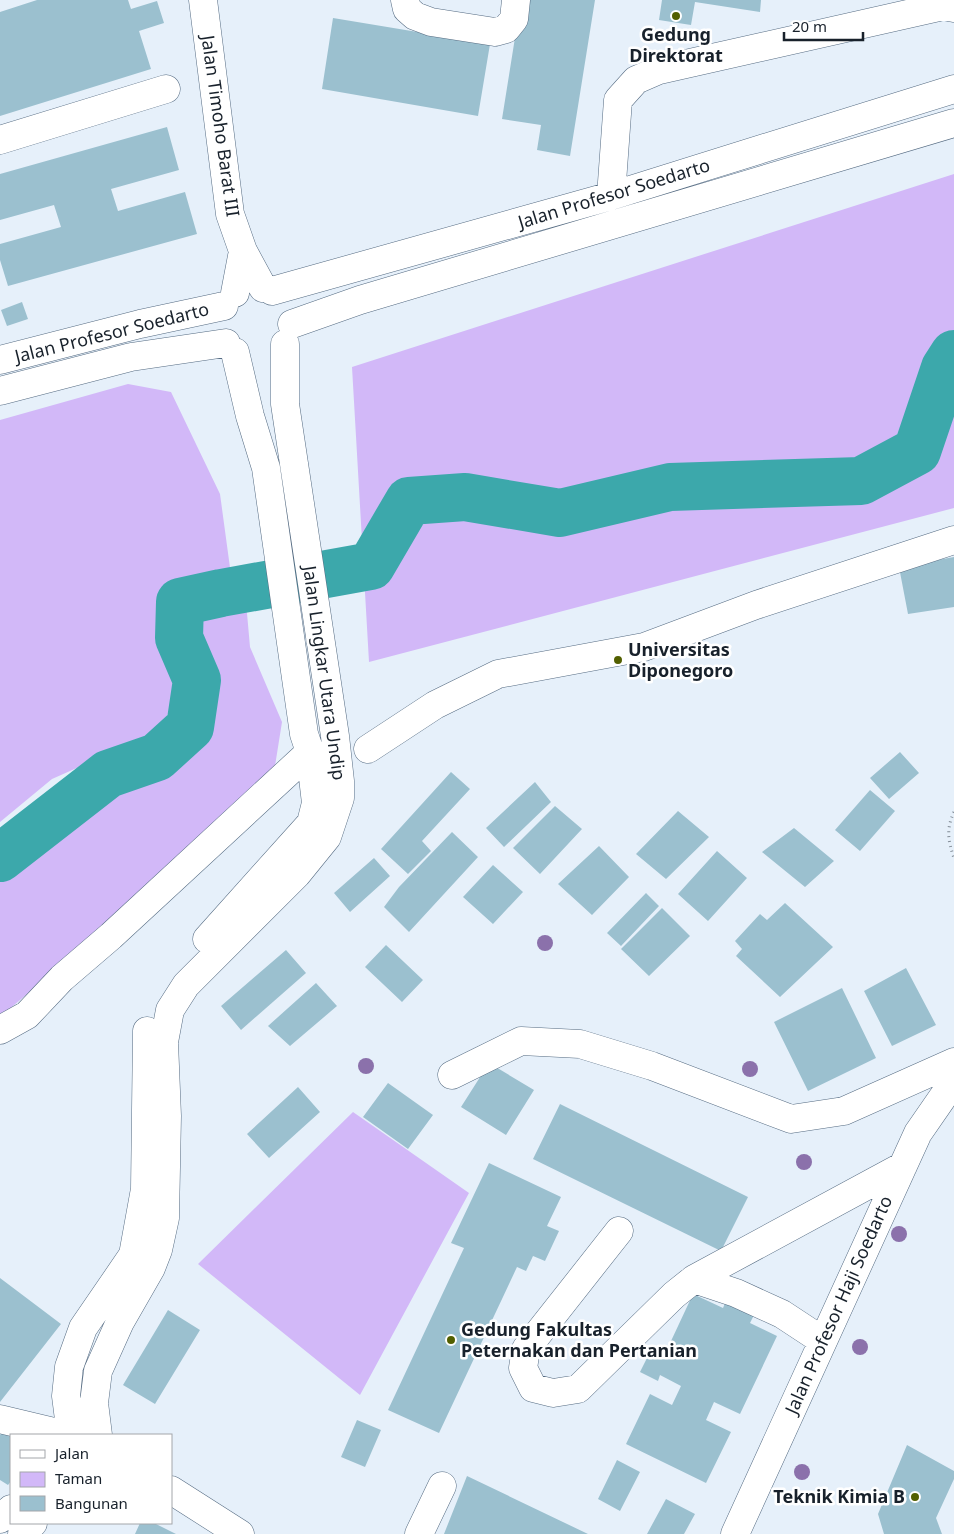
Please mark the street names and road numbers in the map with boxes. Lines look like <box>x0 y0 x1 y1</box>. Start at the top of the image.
street label: Jalan Timoho Barat III <box>196 32 246 218</box>
street label: Jalan Profesor Soedarto <box>513 152 713 234</box>
street label: Jalan Profesor Soedarto <box>10 296 211 368</box>
street label: Jalan Lingkar Utara Undip <box>298 562 352 782</box>
street label: Jalan Profesor Haji Soedarto <box>778 1192 897 1419</box>

